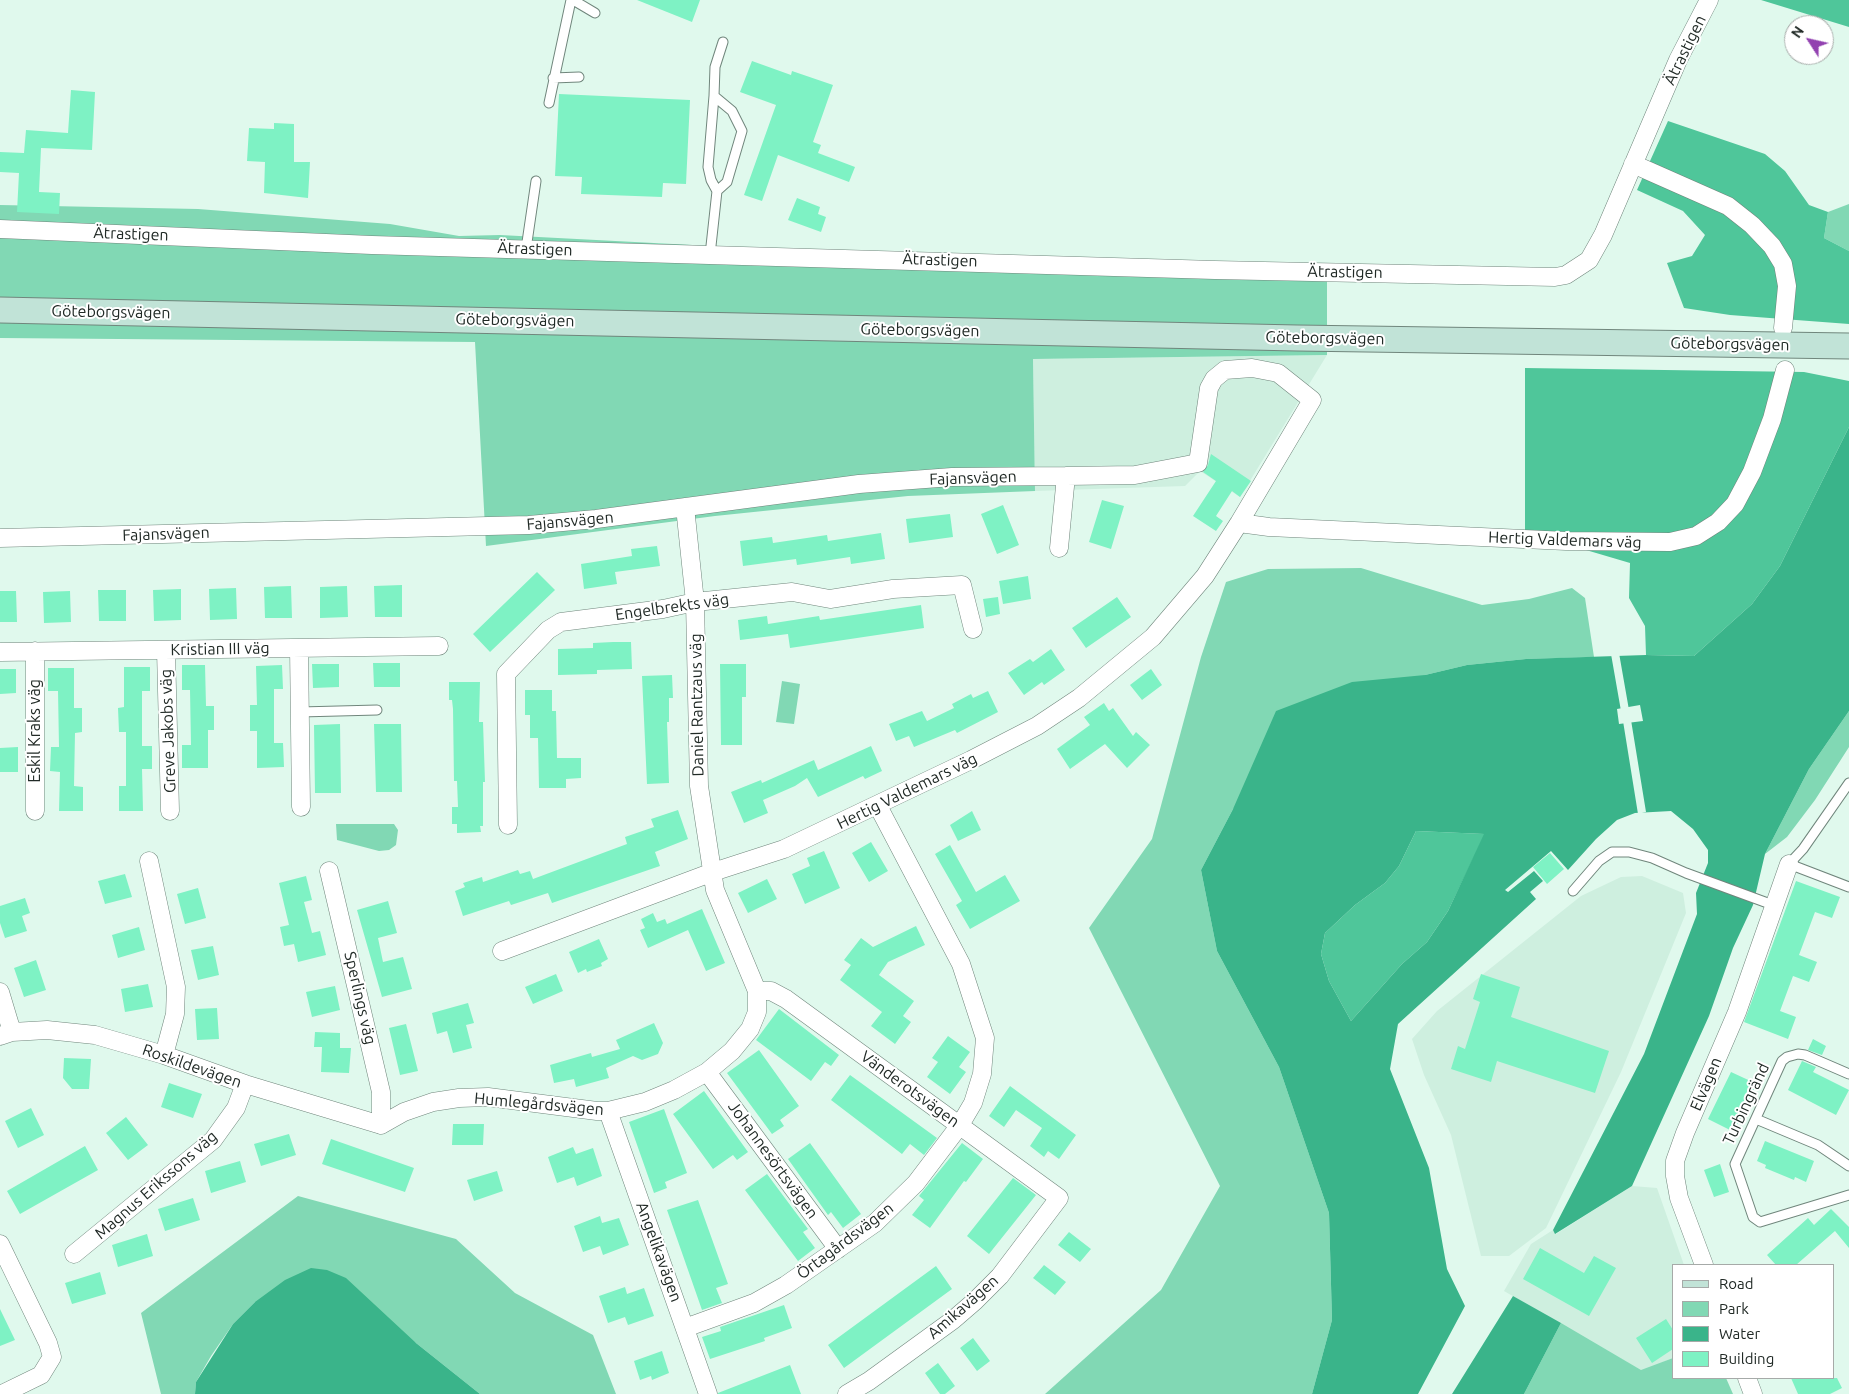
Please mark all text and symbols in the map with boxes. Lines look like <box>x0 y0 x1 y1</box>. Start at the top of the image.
street label: Ätrastigen <box>1660 12 1710 88</box>
north arrow <box>1784 15 1834 65</box>
text: N <box>1788 23 1807 41</box>
street label: Ätrastigen <box>93 223 169 245</box>
street label: Ätrastigen <box>497 238 573 260</box>
street label: Ätrastigen <box>902 249 978 271</box>
street label: Ätrastigen <box>1307 262 1383 282</box>
street label: Göteborgsvägen <box>51 301 171 323</box>
street label: Göteborgsvägen <box>455 309 575 331</box>
street label: Göteborgsvägen <box>860 319 980 341</box>
street label: Göteborgsvägen <box>1265 327 1385 349</box>
street label: Göteborgsvägen <box>1670 333 1790 355</box>
street label: Fajansvägen <box>929 467 1017 489</box>
street label: Fajansvägen <box>526 508 614 534</box>
street label: Fajansvägen <box>122 523 210 545</box>
street label: Hertig Valdemars väg <box>1488 528 1642 552</box>
street label: Engelbrekts väg <box>614 590 730 624</box>
street label: Daniel Rantzaus väg <box>686 633 708 777</box>
street label: Kristian III väg <box>170 639 270 659</box>
street label: Greve Jakobs väg <box>156 669 180 793</box>
street label: Eskil Kraks väg <box>25 679 45 783</box>
street label: Hertig Valdemars väg <box>834 749 980 833</box>
street label: Sperlings väg <box>340 950 380 1046</box>
street label: Roskildevägen <box>140 1040 244 1092</box>
street label: Vänderotsvägen <box>857 1047 963 1131</box>
street label: Elvägen <box>1686 1054 1726 1114</box>
street label: Turbingränd <box>1719 1060 1773 1148</box>
street label: Humlegårdsvägen <box>473 1089 605 1119</box>
street label: Johannesörtsvägen <box>724 1098 822 1222</box>
street label: Magnus Erikssons väg <box>91 1127 221 1243</box>
street label: Örtagårdsvägen <box>793 1198 897 1284</box>
street label: Angelikavägen <box>632 1199 686 1305</box>
legend <box>1672 1264 1834 1379</box>
street label: Amikavägen <box>924 1271 1002 1343</box>
text: Road <box>1719 1275 1754 1292</box>
text: Park <box>1719 1300 1749 1317</box>
text: Water <box>1719 1325 1760 1342</box>
text: Building <box>1719 1350 1774 1367</box>

